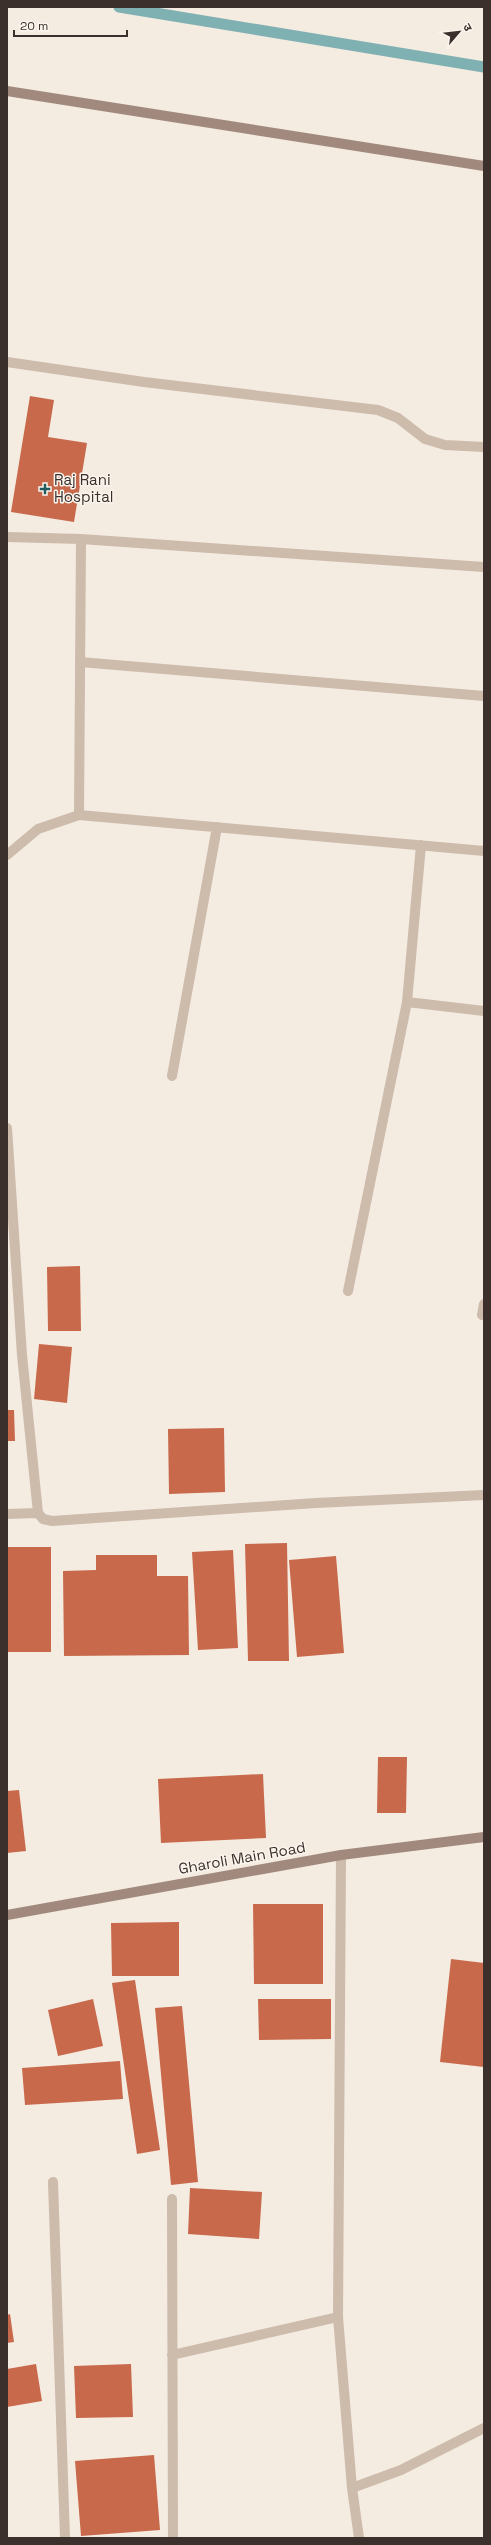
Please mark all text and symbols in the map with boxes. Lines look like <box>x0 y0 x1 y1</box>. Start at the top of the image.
scale bar <box>14 12 127 38</box>
north arrow <box>439 12 479 52</box>
text: 20 m <box>20 18 48 34</box>
text: उ <box>460 21 476 34</box>
place label: Raj Rani Hospital <box>54 470 114 506</box>
marker: Raj Rani Hospital <box>39 483 51 495</box>
street label: Gharoli Main Road <box>177 1837 307 1878</box>

